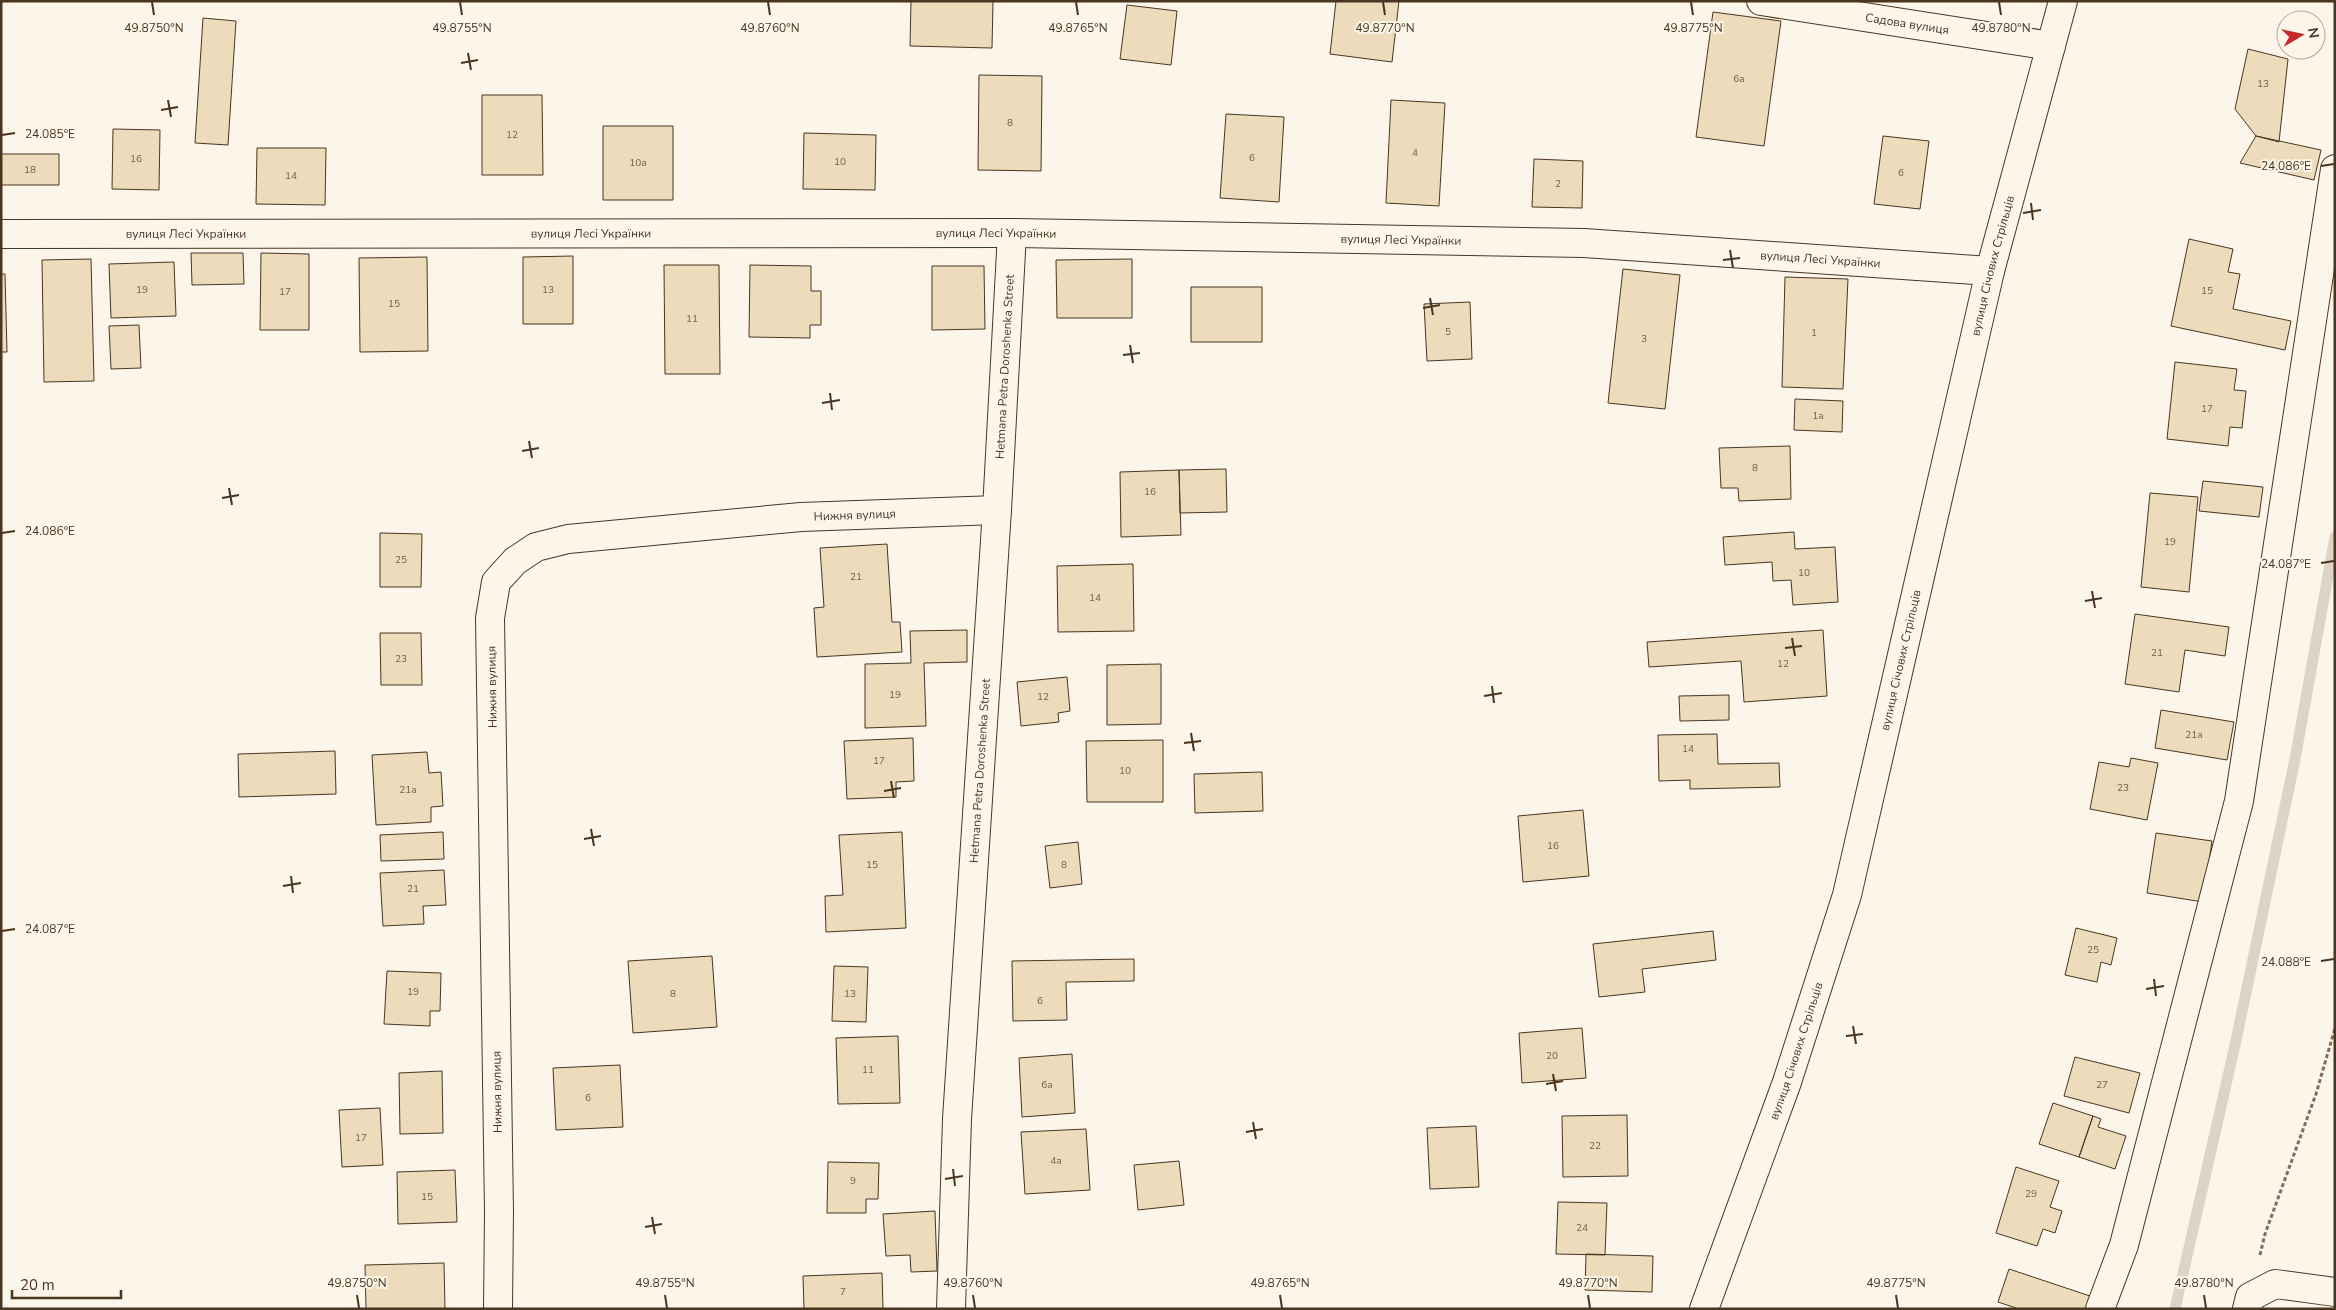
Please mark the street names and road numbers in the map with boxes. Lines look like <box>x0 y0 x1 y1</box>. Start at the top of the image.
street label: Садова вулиця <box>1864 9 1950 38</box>
street label: вулиця Січових Стрільців <box>1967 193 2018 337</box>
street label: вулиця Лесі Українки <box>531 225 651 241</box>
street label: вулиця Лесі Українки <box>936 225 1056 242</box>
street label: вулиця Лесі Українки <box>126 226 246 242</box>
street label: вулиця Лесі Українки <box>1341 231 1461 249</box>
street label: вулиця Лесі Українки <box>1760 247 1881 271</box>
street label: Hetmana Petra Doroshenka Street <box>992 273 1018 459</box>
street label: Нижня вулиця <box>813 506 896 525</box>
street label: вулиця Січових Стрільців <box>1877 588 1925 732</box>
street label: Нижня вулиця <box>483 646 501 728</box>
street label: Hetmana Petra Doroshenka Street <box>966 677 994 864</box>
street label: вулиця Січових Стрільців <box>1766 980 1827 1122</box>
street label: Нижня вулиця <box>488 1051 506 1133</box>

